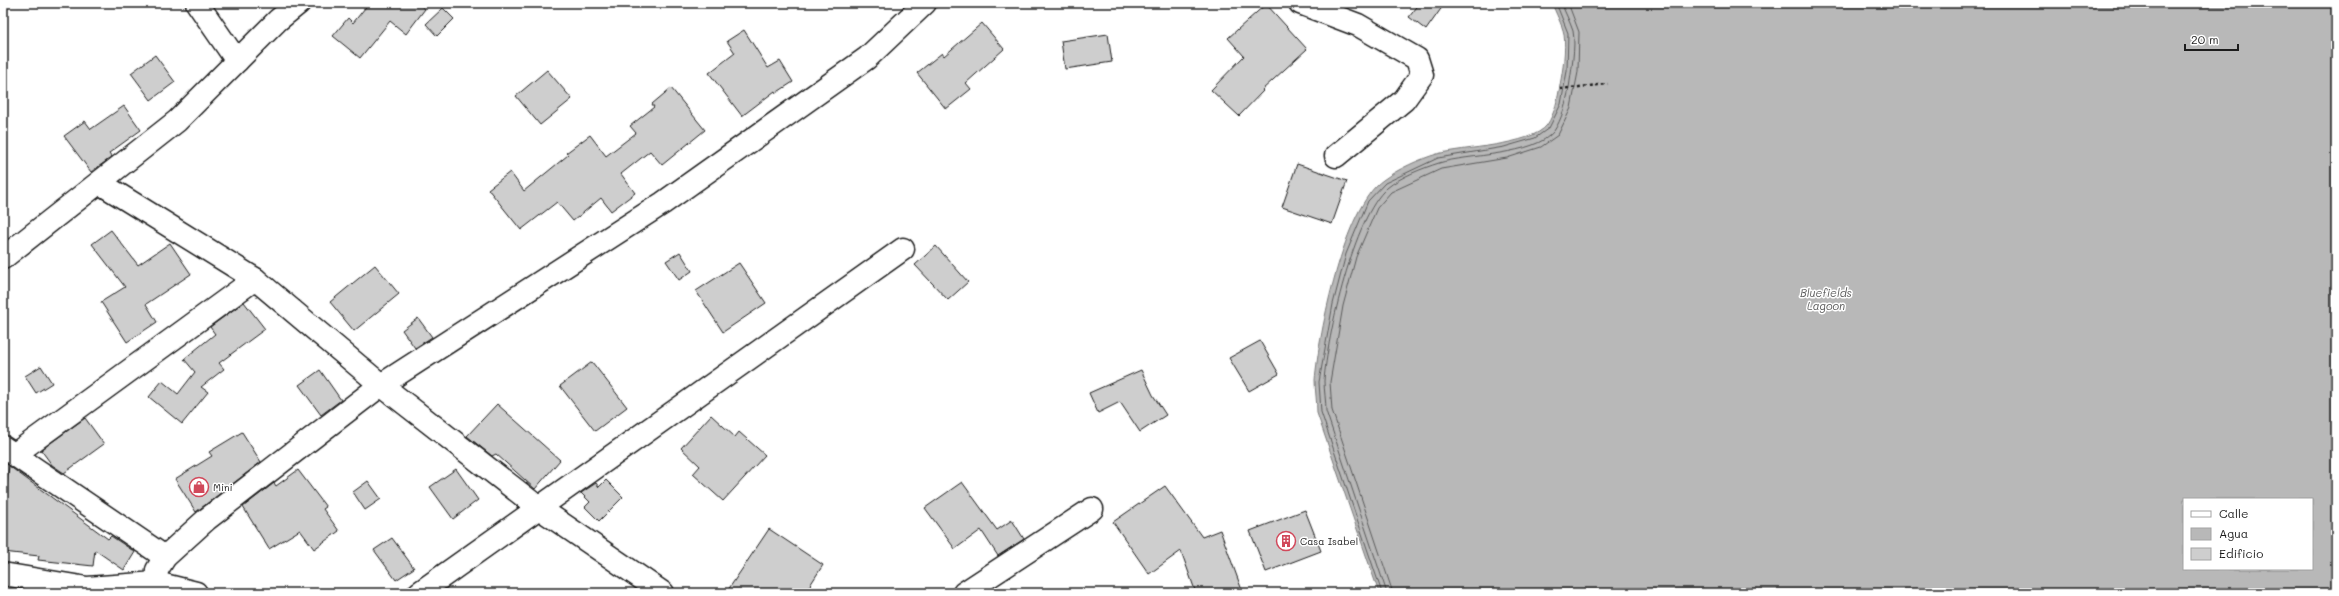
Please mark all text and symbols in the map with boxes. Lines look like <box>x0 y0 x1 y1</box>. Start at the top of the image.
scale bar <box>2185 26 2238 52</box>
text: 20 m <box>2191 31 2219 47</box>
water label: Bluefields Lagoon <box>1800 285 1852 313</box>
shop icon: Mini <box>188 476 210 498</box>
place label: Mini <box>213 480 233 494</box>
legend <box>2183 498 2313 570</box>
text: Calle <box>2219 505 2249 521</box>
text: Agua <box>2219 525 2248 541</box>
building icon: Casa Isabel <box>1275 530 1297 552</box>
place label: Casa Isabel <box>1300 534 1358 548</box>
text: Edificio <box>2219 545 2263 561</box>

